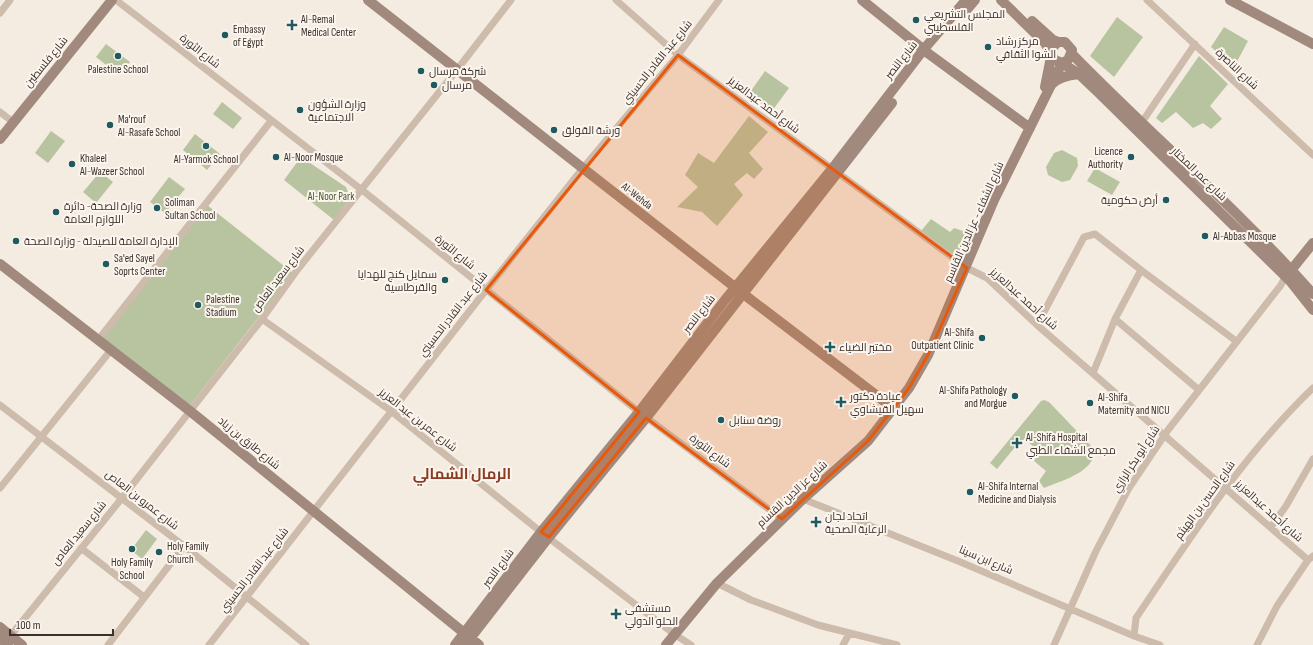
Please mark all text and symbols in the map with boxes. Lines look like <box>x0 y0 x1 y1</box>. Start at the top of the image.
place label: المجلس التشريعي الفلسطيني <box>924 8 1005 36</box>
place label: Al-Remal Medical Center <box>300 13 356 39</box>
marker: المجلس التشريعي الفلسطيني <box>911 15 921 25</box>
street label: شارع عبد القادر الحسيني <box>619 17 696 108</box>
marker: Al-Remal Medical Center <box>286 19 298 31</box>
place label: Embassy of Egypt <box>233 23 266 49</box>
marker: Embassy of Egypt <box>220 30 230 40</box>
street label: شارع الثورة <box>176 31 223 72</box>
street label: شارع فلسطين <box>22 34 71 91</box>
place label: مركز رشاد الشوا الثقافي <box>996 35 1056 63</box>
street label: شارع النصر <box>882 38 921 83</box>
marker: مركز رشاد الشوا الثقافي <box>983 42 993 52</box>
street label: شارع الناصرة <box>1212 46 1261 93</box>
marker: Palestine School <box>113 51 123 61</box>
place label: Palestine School <box>88 63 148 76</box>
place label: شركة مرسال <box>429 65 486 78</box>
marker: شركة مرسال <box>416 66 426 76</box>
street label: شارع أحمد عبدالعزيز <box>724 72 803 137</box>
place label: مرسال <box>442 79 472 92</box>
marker: مرسال <box>429 80 439 90</box>
place label: وزارة الشؤون الاجتماعية <box>308 98 366 124</box>
marker: وزارة الشؤون الاجتماعية <box>295 105 305 115</box>
place label: Ma'rouf Al-Rasafe School <box>117 113 180 139</box>
marker: Ma'rouf Al-Rasafe School <box>105 120 115 130</box>
place label: ورشة القولق <box>562 124 620 137</box>
marker: ورشة القولق <box>549 125 559 135</box>
marker: Al-Yarmok School <box>201 141 211 151</box>
street label: شارع عمر المختار <box>1167 144 1229 204</box>
place label: Licence Authority <box>1087 145 1124 171</box>
place label: Al-Noor Mosque <box>283 151 343 164</box>
place label: Khaleel Al-Wazeer School <box>79 152 144 178</box>
marker: Al-Noor Mosque <box>271 152 281 162</box>
marker: Licence Authority <box>1126 152 1136 162</box>
place label: Al-Yarmok School <box>173 153 238 166</box>
marker: Khaleel Al-Wazeer School <box>67 159 77 169</box>
street label: شارع الشفاء - عز الدين القاسم <box>941 160 1007 285</box>
street label: Al-Wehda <box>618 179 655 212</box>
park label: Al-Noor Park <box>307 190 355 203</box>
place label: أرض حكومية <box>1101 193 1158 207</box>
marker: أرض حكومية <box>1161 195 1171 205</box>
place label: Soliman Sultan School <box>165 196 215 222</box>
place label: وزارة الصحة- دائرة اللوازم العامة <box>64 200 142 227</box>
marker: Soliman Sultan School <box>152 203 162 213</box>
marker: وزارة الصحة- دائرة اللوازم العامة <box>51 207 61 217</box>
place label: Al-Abbas Mosque <box>1212 230 1276 243</box>
marker: Al-Abbas Mosque <box>1200 231 1210 241</box>
street label: شارع الثورة <box>432 232 478 273</box>
place label: الإدارة العامة للصيدلة - وزارة الصحة <box>24 235 178 248</box>
marker: الإدارة العامة للصيدلة - وزارة الصحة <box>11 236 21 246</box>
street label: شارع سعيد العاص <box>249 243 308 315</box>
place label: Sa'ed Sayel Soprts Center <box>114 252 165 278</box>
marker: Sa'ed Sayel Soprts Center <box>101 259 111 269</box>
street label: شارع أحمد عبدالعزيز <box>986 264 1061 333</box>
place label: سمايل كنج للهدايا والقرطاسية <box>357 268 437 294</box>
street label: شارع عبد القادر الحسيني <box>416 269 492 360</box>
marker: سمايل كنج للهدايا والقرطاسية <box>440 275 450 285</box>
street label: شارع النصر <box>680 292 719 337</box>
place label: Palestine Stadium <box>206 293 240 319</box>
marker: Palestine Stadium <box>193 300 203 310</box>
place label: Al-Shifa Outpatient Clinic <box>911 326 974 352</box>
marker: Al-Shifa Outpatient Clinic <box>977 333 987 343</box>
marker: مختبر الضياء <box>824 341 836 353</box>
place label: مختبر الضياء <box>839 341 892 354</box>
place label: Al-Shifa Pathology and Morgue <box>938 384 1008 410</box>
street label: شارع عمر بن عبد العزيز <box>375 385 460 455</box>
place label: عيادة دكتور سهيل القيشاوي <box>849 390 924 418</box>
marker: Al-Shifa Pathology and Morgue <box>1010 391 1020 401</box>
place label: Al-Shifa Maternity and NICU <box>1097 391 1170 417</box>
marker: عيادة دكتور سهيل القيشاوي <box>835 396 847 408</box>
marker: Al-Shifa Maternity and NICU <box>1085 398 1095 408</box>
street label: شارع طارق بن زياد <box>215 414 283 473</box>
place label: روضة سنابل <box>729 414 781 427</box>
marker: روضة سنابل <box>716 415 726 425</box>
street label: شارع أبو بكر الرازي <box>1109 423 1164 496</box>
street label: شارع الثورة <box>686 431 733 471</box>
place label: Al-Shifa Hospital مجمع الشفاء الطبي <box>1025 431 1116 459</box>
marker: Al-Shifa Hospital مجمع الشفاء الطبي <box>1011 437 1023 449</box>
street label: شارع عز الدين القسام <box>754 458 831 531</box>
street label: شارع الحسن بن الهيثم <box>1172 458 1239 542</box>
district label: الرمال الشمالي <box>413 465 511 486</box>
street label: شارع عمرو بن العاص <box>102 467 181 534</box>
street label: شارع أحمد عبدالعزيز <box>1231 476 1306 545</box>
place label: Al-Shifa Internal Medicine and Dialysis <box>977 480 1056 506</box>
marker: Al-Shifa Internal Medicine and Dialysis <box>965 487 975 497</box>
street label: شارع سعيد العاص <box>49 498 110 569</box>
place label: اتحاد لجان الرعاية الصحية <box>825 510 887 536</box>
marker: اتحاد لجان الرعاية الصحية <box>810 516 822 528</box>
street label: شارع عبد القادر الحسيني <box>217 525 293 616</box>
place label: Holy Family Church <box>167 540 210 566</box>
street label: شارع ابن سينا <box>957 543 1015 578</box>
marker: Holy Family School <box>127 544 137 554</box>
street label: شارع النصر <box>479 546 517 591</box>
marker: Holy Family Church <box>154 547 164 557</box>
place label: Holy Family School <box>111 556 154 582</box>
place label: مستشفى الحلو الدولي <box>625 602 678 630</box>
marker: مستشفى الحلو الدولي <box>610 608 622 620</box>
scale bar <box>10 611 113 637</box>
text: 100 m <box>16 618 41 633</box>

